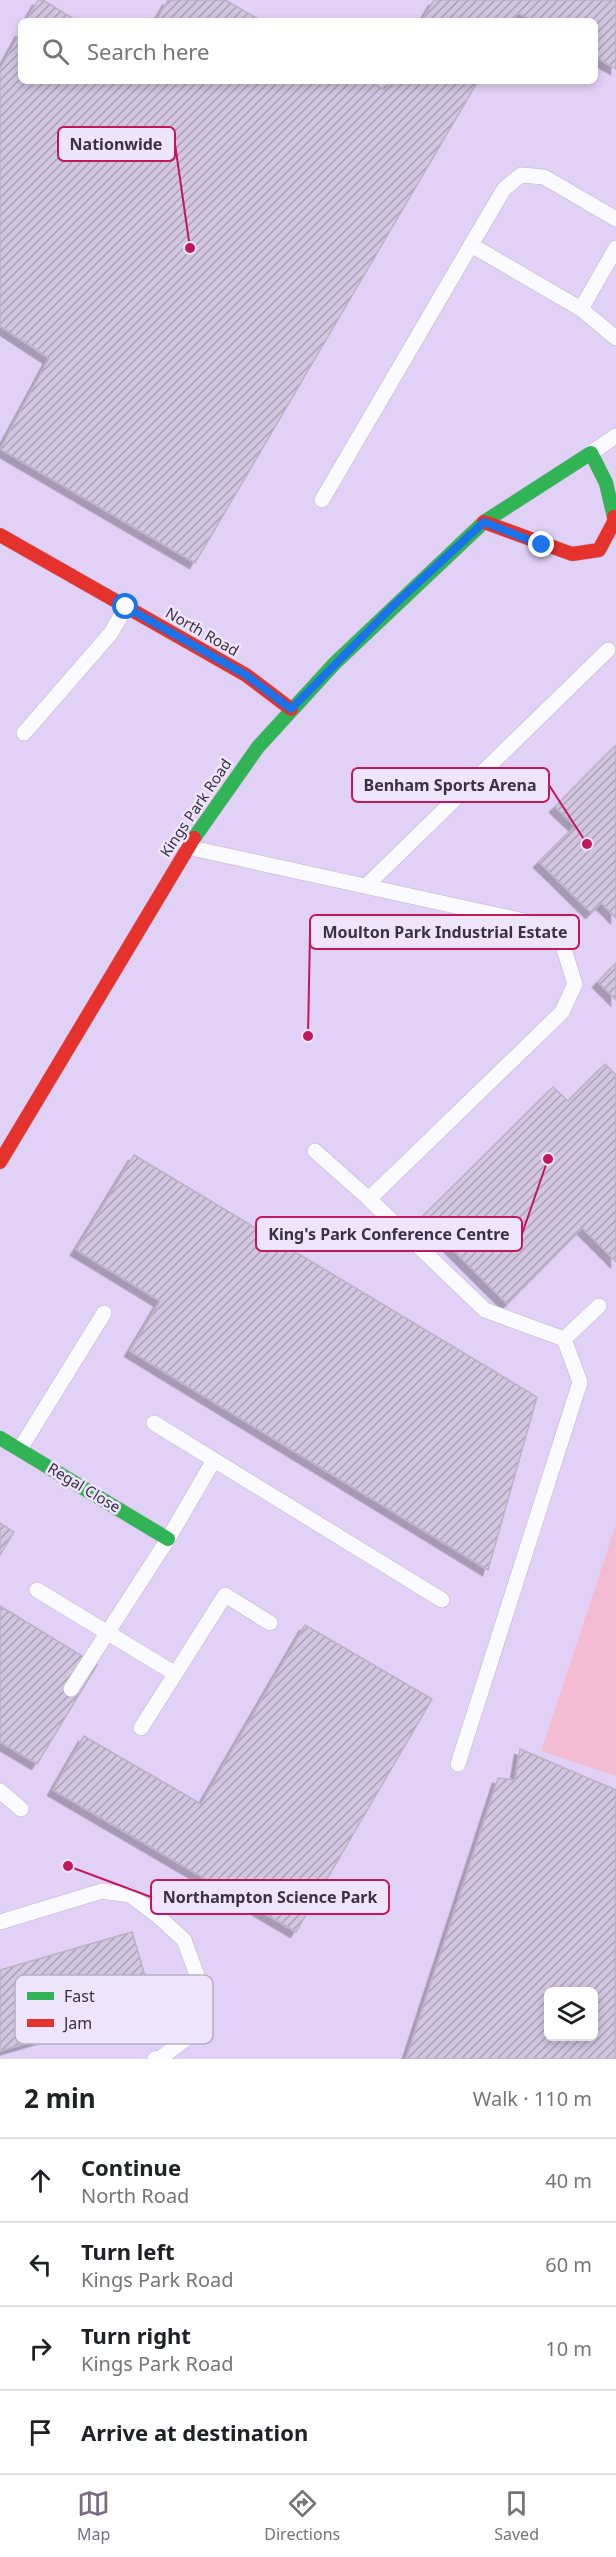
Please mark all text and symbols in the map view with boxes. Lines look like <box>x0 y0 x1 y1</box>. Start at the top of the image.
search box <box>18 18 598 84</box>
icon: search <box>39 35 72 68</box>
text: Search here <box>87 36 209 66</box>
callout: Nationwide <box>58 127 175 161</box>
text: Nationwide <box>70 133 162 155</box>
route end <box>528 531 554 557</box>
route start <box>112 593 138 619</box>
street label: North Road <box>162 602 243 660</box>
street label: Kings Park Road <box>155 754 235 860</box>
callout: Benham Sports Arena <box>352 768 549 802</box>
text: Benham Sports Arena <box>364 774 537 796</box>
callout: Moulton Park Industrial Estate <box>310 915 579 949</box>
text: Moulton Park Industrial Estate <box>322 921 568 943</box>
callout: King's Park Conference Centre <box>256 1217 522 1251</box>
text: King's Park Conference Centre <box>268 1223 510 1245</box>
street label: Regal Close <box>45 1458 125 1517</box>
callout: Northampton Science Park <box>151 1880 389 1914</box>
text: Northampton Science Park <box>163 1886 377 1908</box>
legend <box>15 1975 213 2044</box>
text: Fast <box>64 1985 95 2007</box>
map controls <box>544 1987 598 2041</box>
button: layers <box>544 1987 598 2041</box>
text: Jam <box>62 2012 92 2034</box>
text: 2 min <box>24 2080 96 2116</box>
text: Walk · 110 m <box>473 2085 592 2112</box>
text: Continue <box>81 2152 181 2182</box>
icon: ahead <box>24 2164 57 2197</box>
text: 40 m <box>545 2167 592 2194</box>
text: North Road <box>81 2182 189 2209</box>
text: Turn left <box>81 2236 175 2266</box>
icon: left <box>24 2248 57 2281</box>
text: 60 m <box>545 2251 592 2278</box>
text: Kings Park Road <box>81 2266 234 2293</box>
text: Turn right <box>81 2320 191 2350</box>
icon: right <box>24 2332 57 2365</box>
text: 10 m <box>545 2335 592 2362</box>
text: Kings Park Road <box>81 2350 234 2377</box>
icon: arrive <box>24 2416 57 2449</box>
text: Arrive at destination <box>81 2417 308 2447</box>
tab: Map <box>77 2487 110 2545</box>
tab: Directions <box>264 2487 340 2545</box>
tab: Saved <box>494 2487 539 2545</box>

